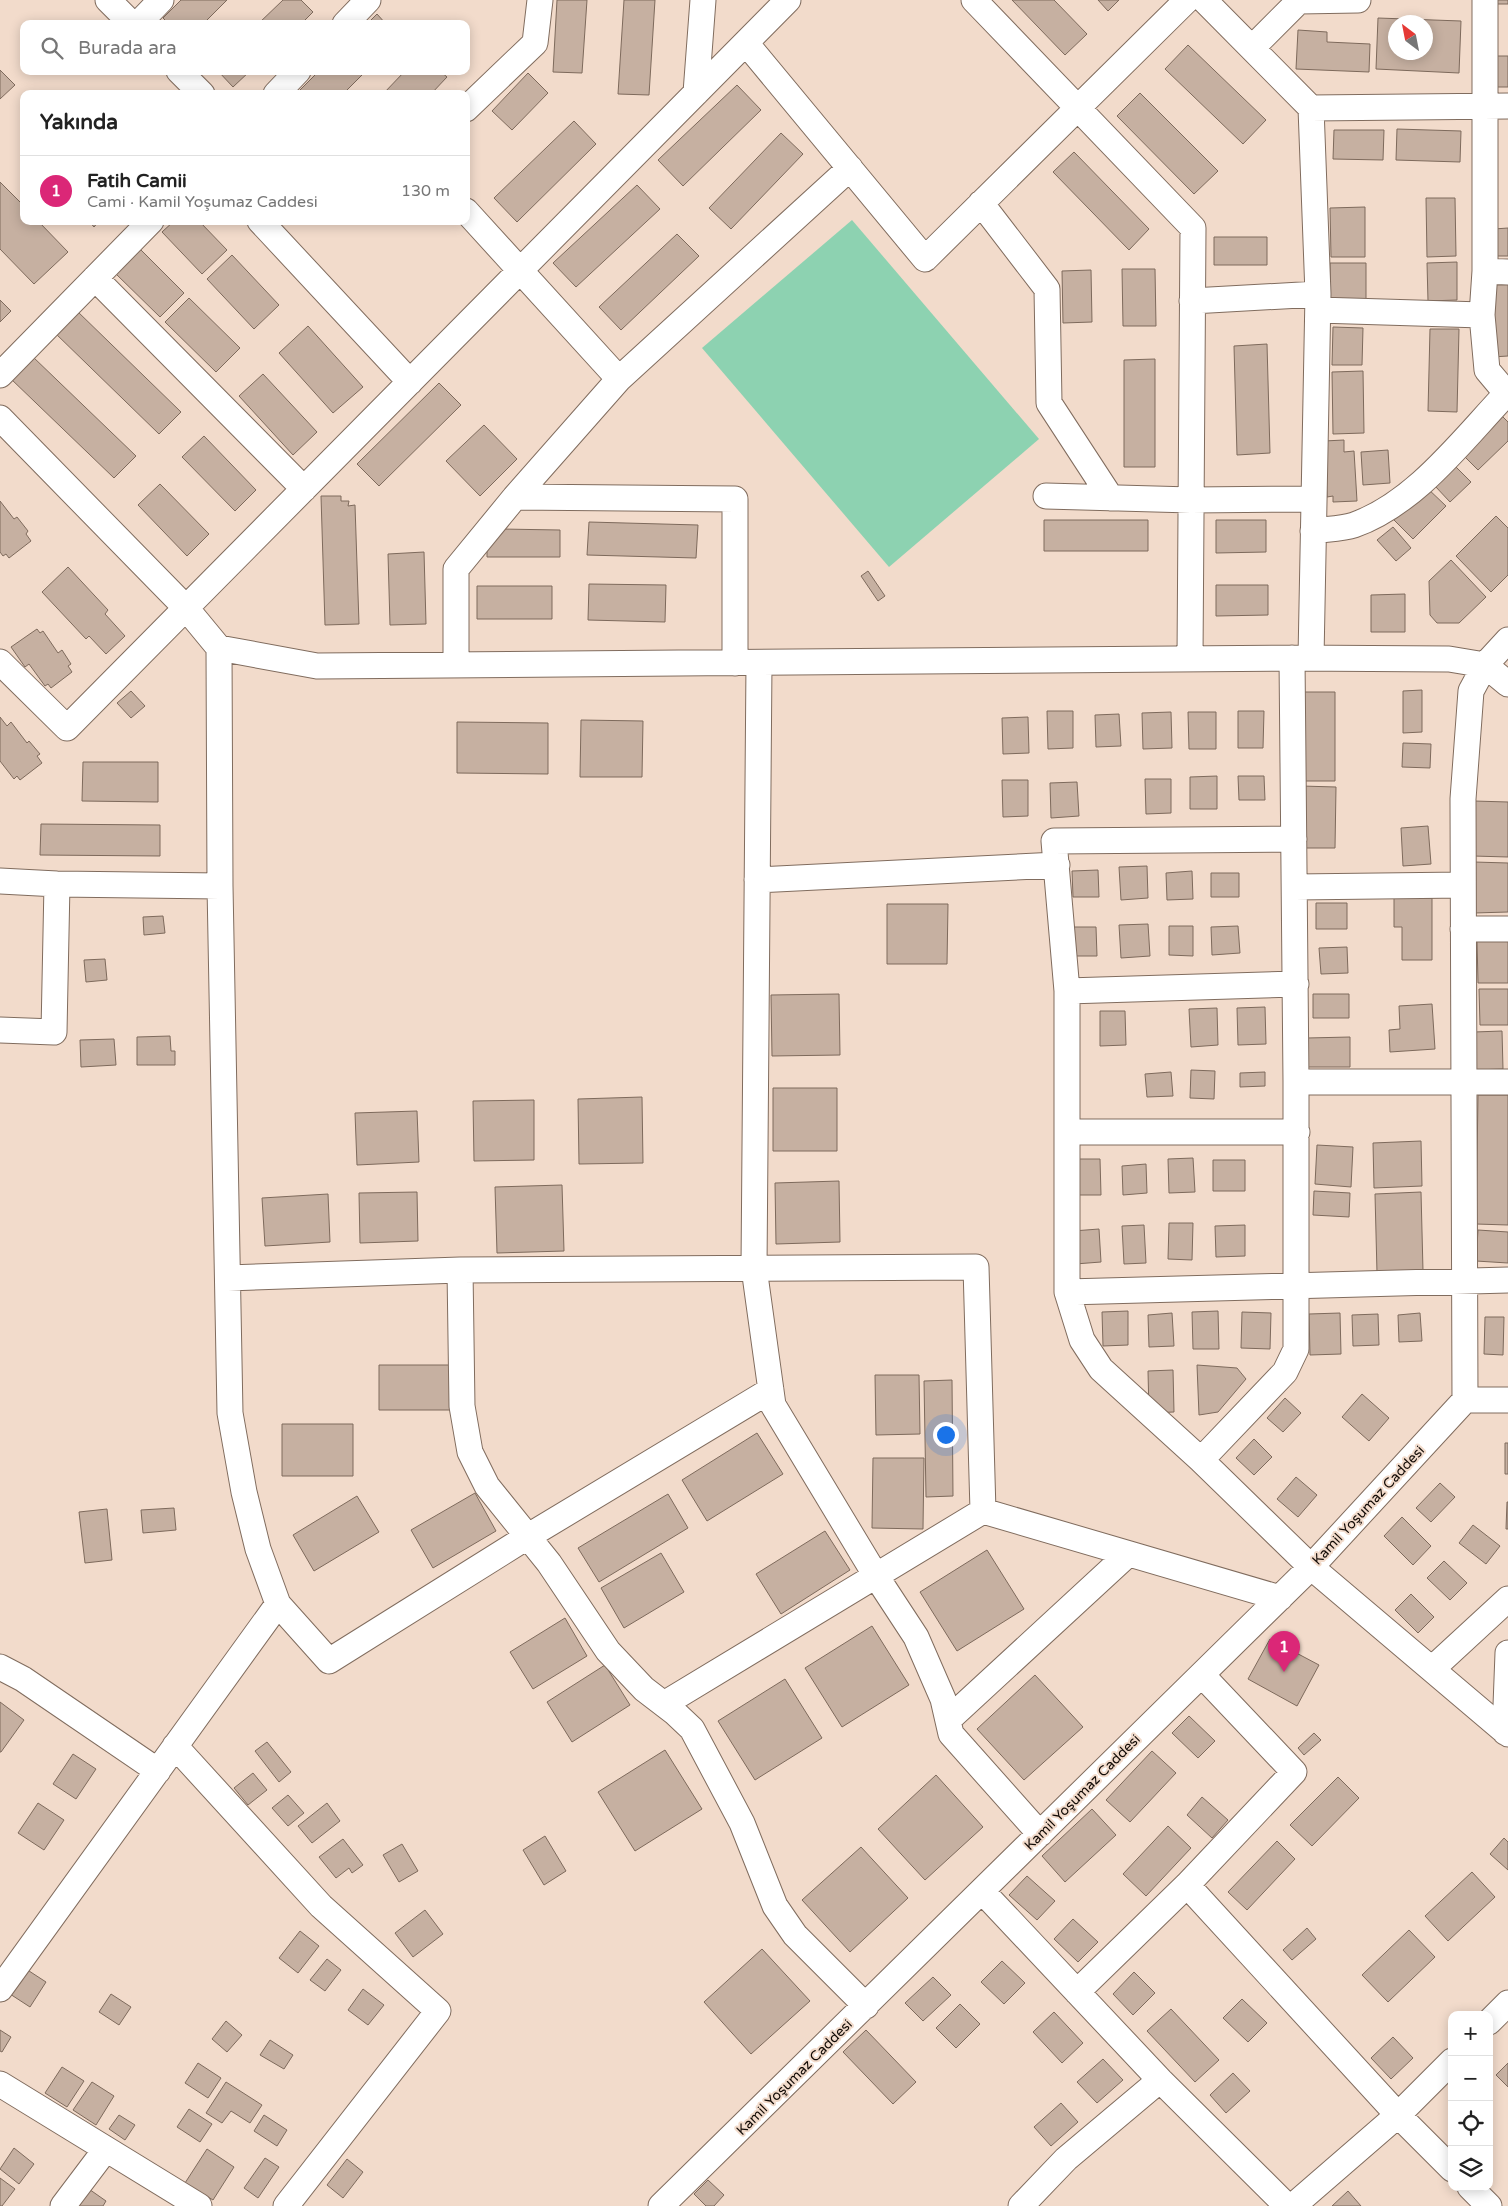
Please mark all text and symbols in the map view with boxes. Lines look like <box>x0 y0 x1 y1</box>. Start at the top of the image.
north arrow <box>1388 15 1433 60</box>
search box <box>20 20 470 75</box>
icon: search <box>38 34 66 62</box>
text: Burada ara <box>78 37 177 59</box>
text: Yakında <box>40 110 118 135</box>
text: Fatih Camii <box>87 170 187 192</box>
text: 1 <box>51 181 61 201</box>
text: 130 m <box>401 181 450 201</box>
text: Cami · Kamil Yoşumaz Caddesi <box>87 192 318 212</box>
your location <box>933 1422 959 1448</box>
street label: Kamil Yoşumaz Caddesi <box>1309 1442 1428 1569</box>
pin: 1 <box>1268 1631 1300 1672</box>
street label: Kamil Yoşumaz Caddesi <box>1021 1731 1144 1854</box>
map controls <box>1448 2011 1493 2191</box>
button: + <box>1448 2011 1493 2056</box>
street label: Kamil Yoşumaz Caddesi <box>733 2016 856 2139</box>
button: − <box>1448 2056 1493 2101</box>
button: locate <box>1448 2101 1493 2146</box>
button: layers <box>1448 2146 1493 2191</box>

